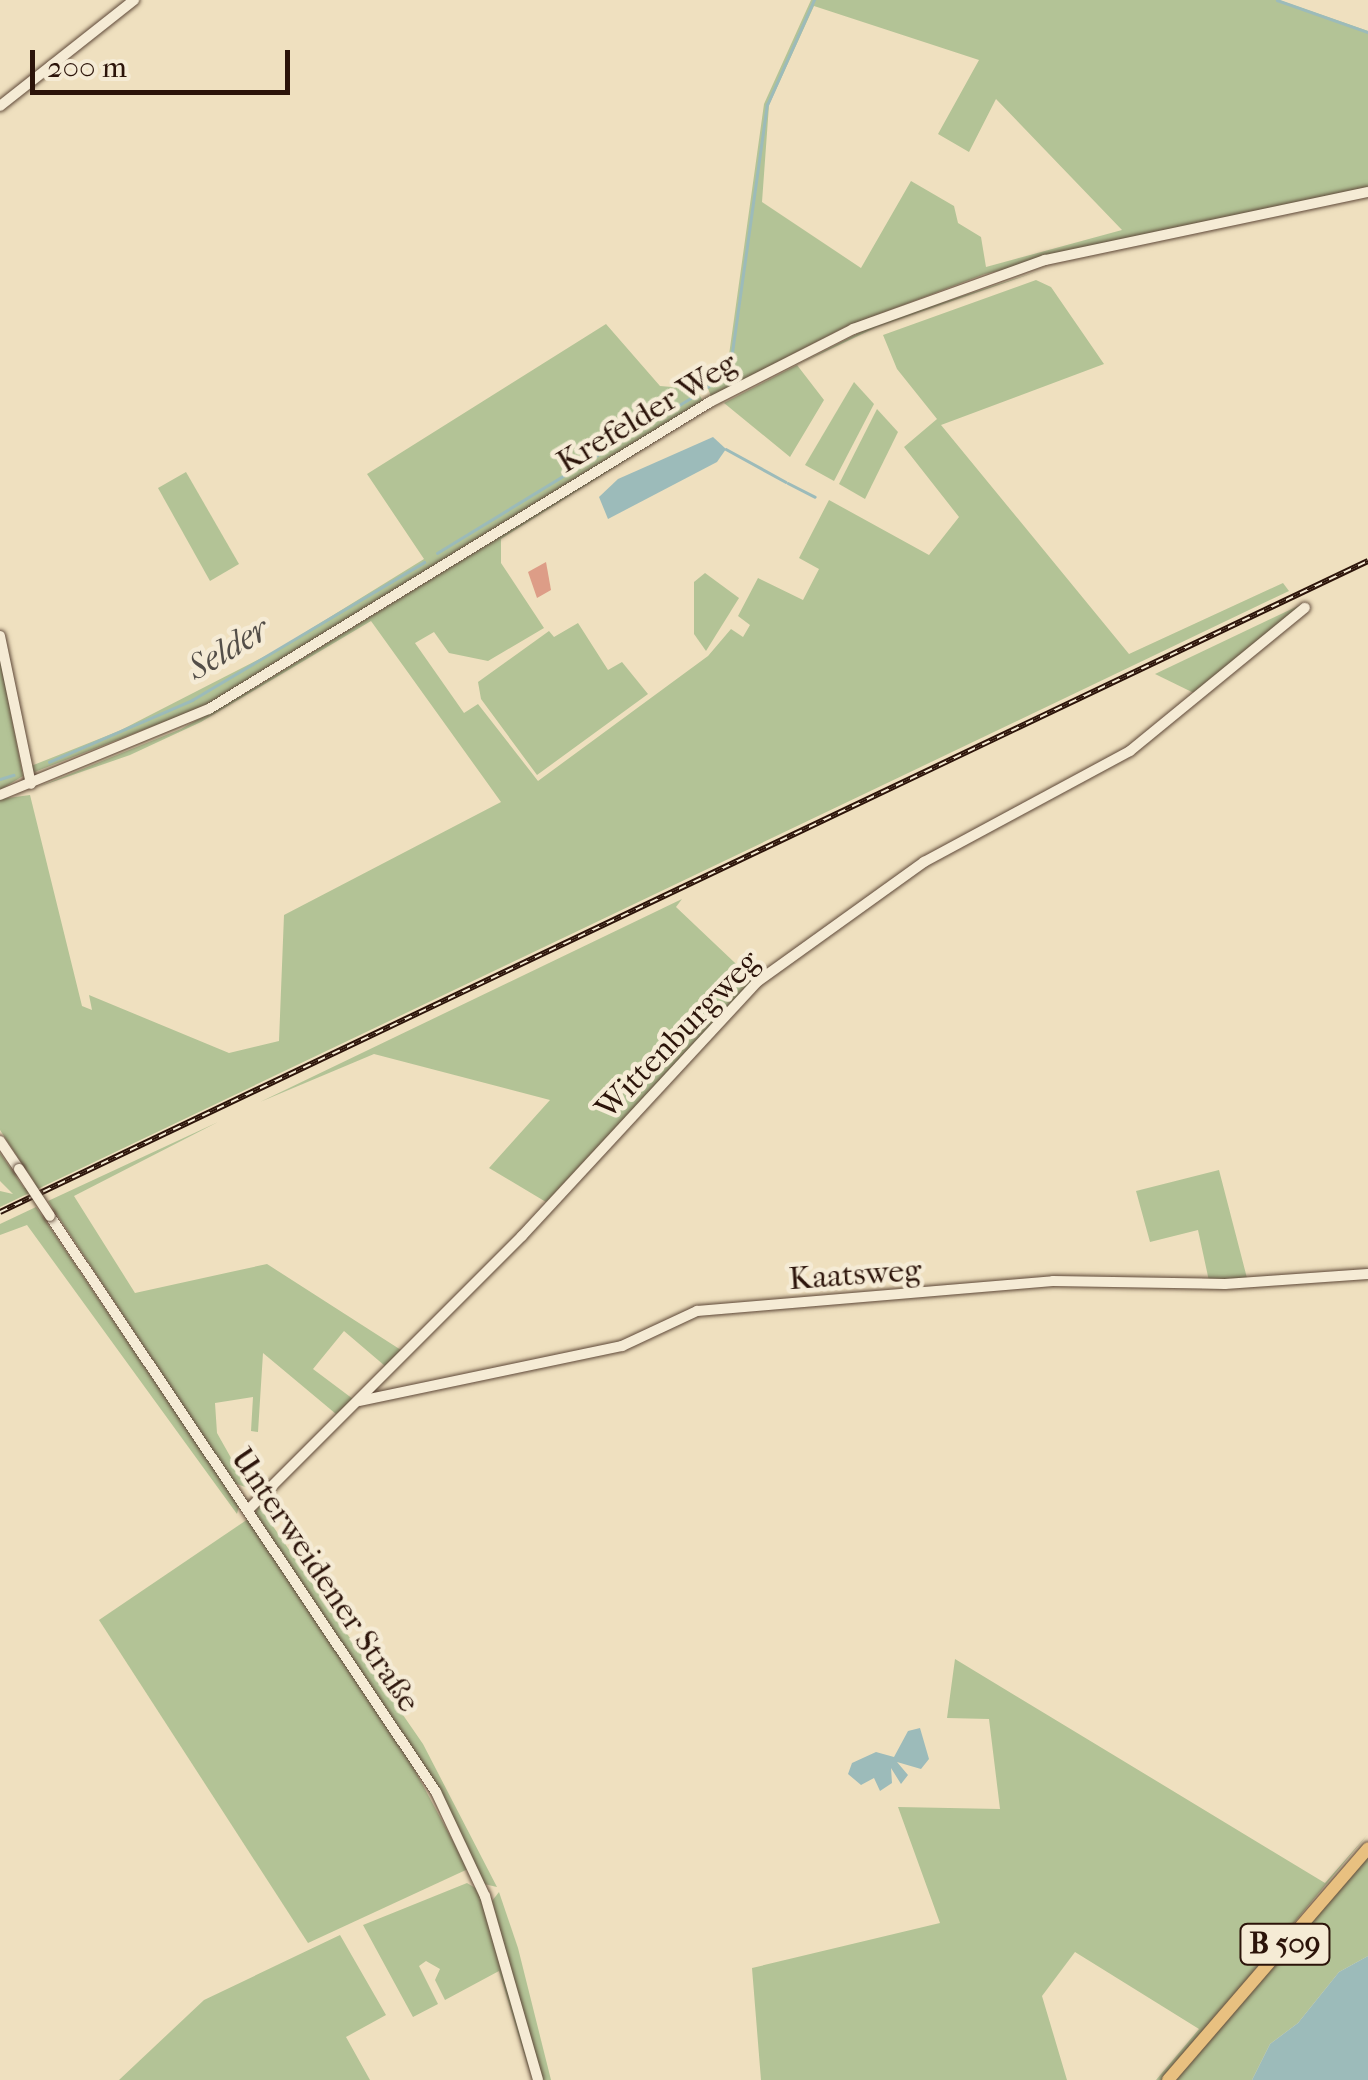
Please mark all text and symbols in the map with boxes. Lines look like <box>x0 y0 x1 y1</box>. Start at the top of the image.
scale bar <box>35 30 295 92</box>
text: 200 m <box>47 50 127 85</box>
street label: Krefelder Weg <box>550 344 744 482</box>
water label: Selder <box>180 608 276 690</box>
street label: Wittenburgweg <box>588 943 768 1127</box>
street label: Kaatsweg <box>788 1251 922 1299</box>
street label: Unterweidener Straße <box>222 1441 428 1719</box>
road number: B 509 <box>1238 1919 1332 1969</box>

